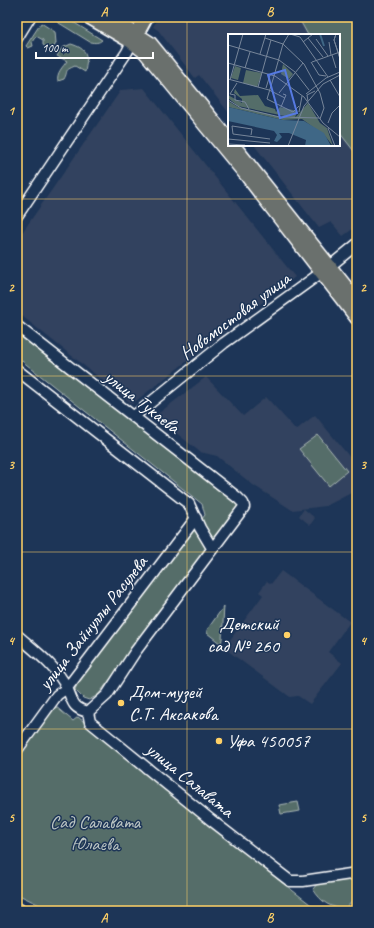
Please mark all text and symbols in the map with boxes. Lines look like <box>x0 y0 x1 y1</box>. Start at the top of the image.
text: A <box>101 4 109 20</box>
text: B <box>267 4 275 20</box>
scale bar <box>36 34 153 60</box>
inset map <box>228 34 340 146</box>
text: 100 m <box>42 40 69 56</box>
text: 1 <box>8 103 16 119</box>
text: 1 <box>360 103 368 119</box>
street label: Новомостовая улица <box>175 265 297 365</box>
text: 2 <box>8 280 15 296</box>
text: 2 <box>360 280 367 296</box>
street label: улица Тукаева <box>98 364 186 440</box>
text: 3 <box>8 457 15 473</box>
text: 3 <box>360 457 367 473</box>
street label: улица Зайнуллы Расулева <box>33 550 154 696</box>
place label: Детский сад № 260 <box>207 612 280 658</box>
marker: Детский сад № 260 <box>282 630 292 640</box>
text: 4 <box>8 633 16 649</box>
text: 4 <box>360 633 368 649</box>
place label: Дом-музей С.Т. Аксакова <box>129 680 220 726</box>
marker: Дом-музей С.Т. Аксакова <box>116 698 126 708</box>
place label: Уфа 450057 <box>227 729 311 753</box>
marker: Уфа 450057 <box>214 736 224 746</box>
street label: улица Салавата <box>140 737 240 824</box>
text: 5 <box>8 810 15 826</box>
park label: Сад Салавата Юлаева <box>50 810 142 856</box>
text: 5 <box>360 810 367 826</box>
text: A <box>101 910 109 926</box>
text: B <box>267 910 275 926</box>

